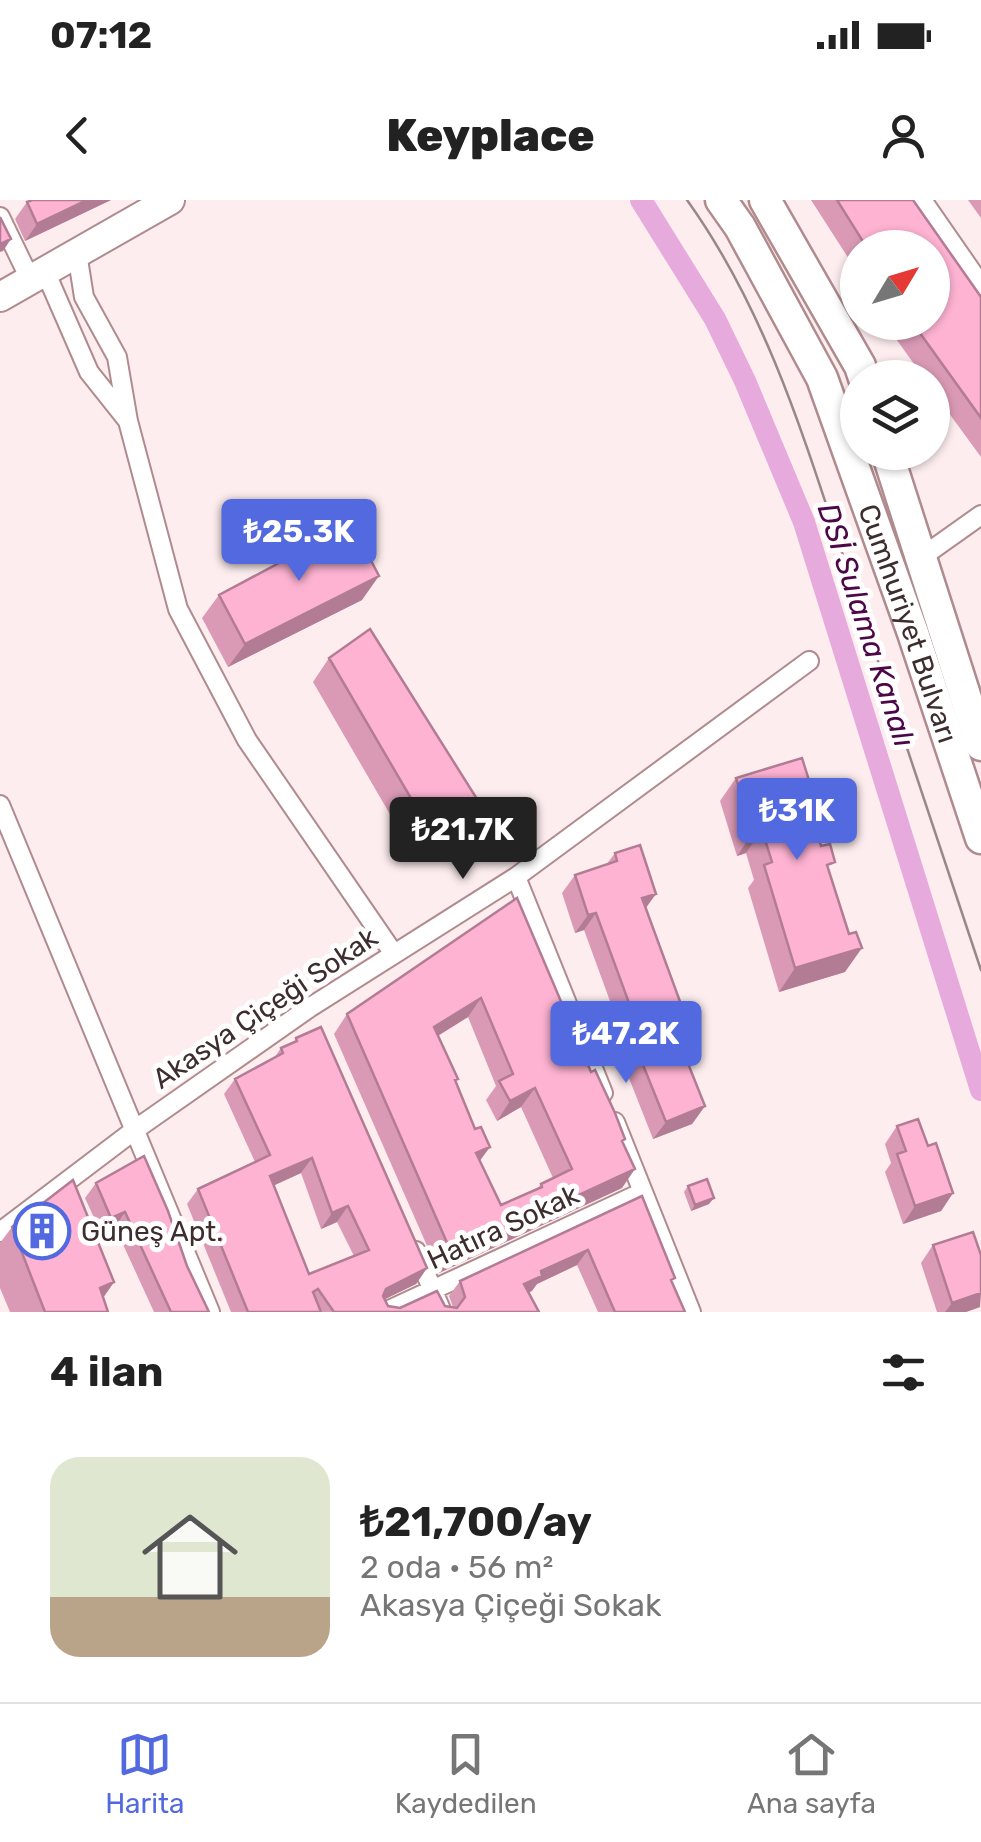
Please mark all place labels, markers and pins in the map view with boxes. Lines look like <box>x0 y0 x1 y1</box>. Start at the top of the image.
pin: ₺25.3K <box>218 499 380 584</box>
pin: ₺31K <box>738 778 856 863</box>
pin: ₺21.7K <box>382 797 544 882</box>
pin: ₺47.2K <box>545 1001 707 1086</box>
building icon: Güneş Apt. <box>12 1201 72 1261</box>
place label: Güneş Apt. <box>81 1215 223 1248</box>

